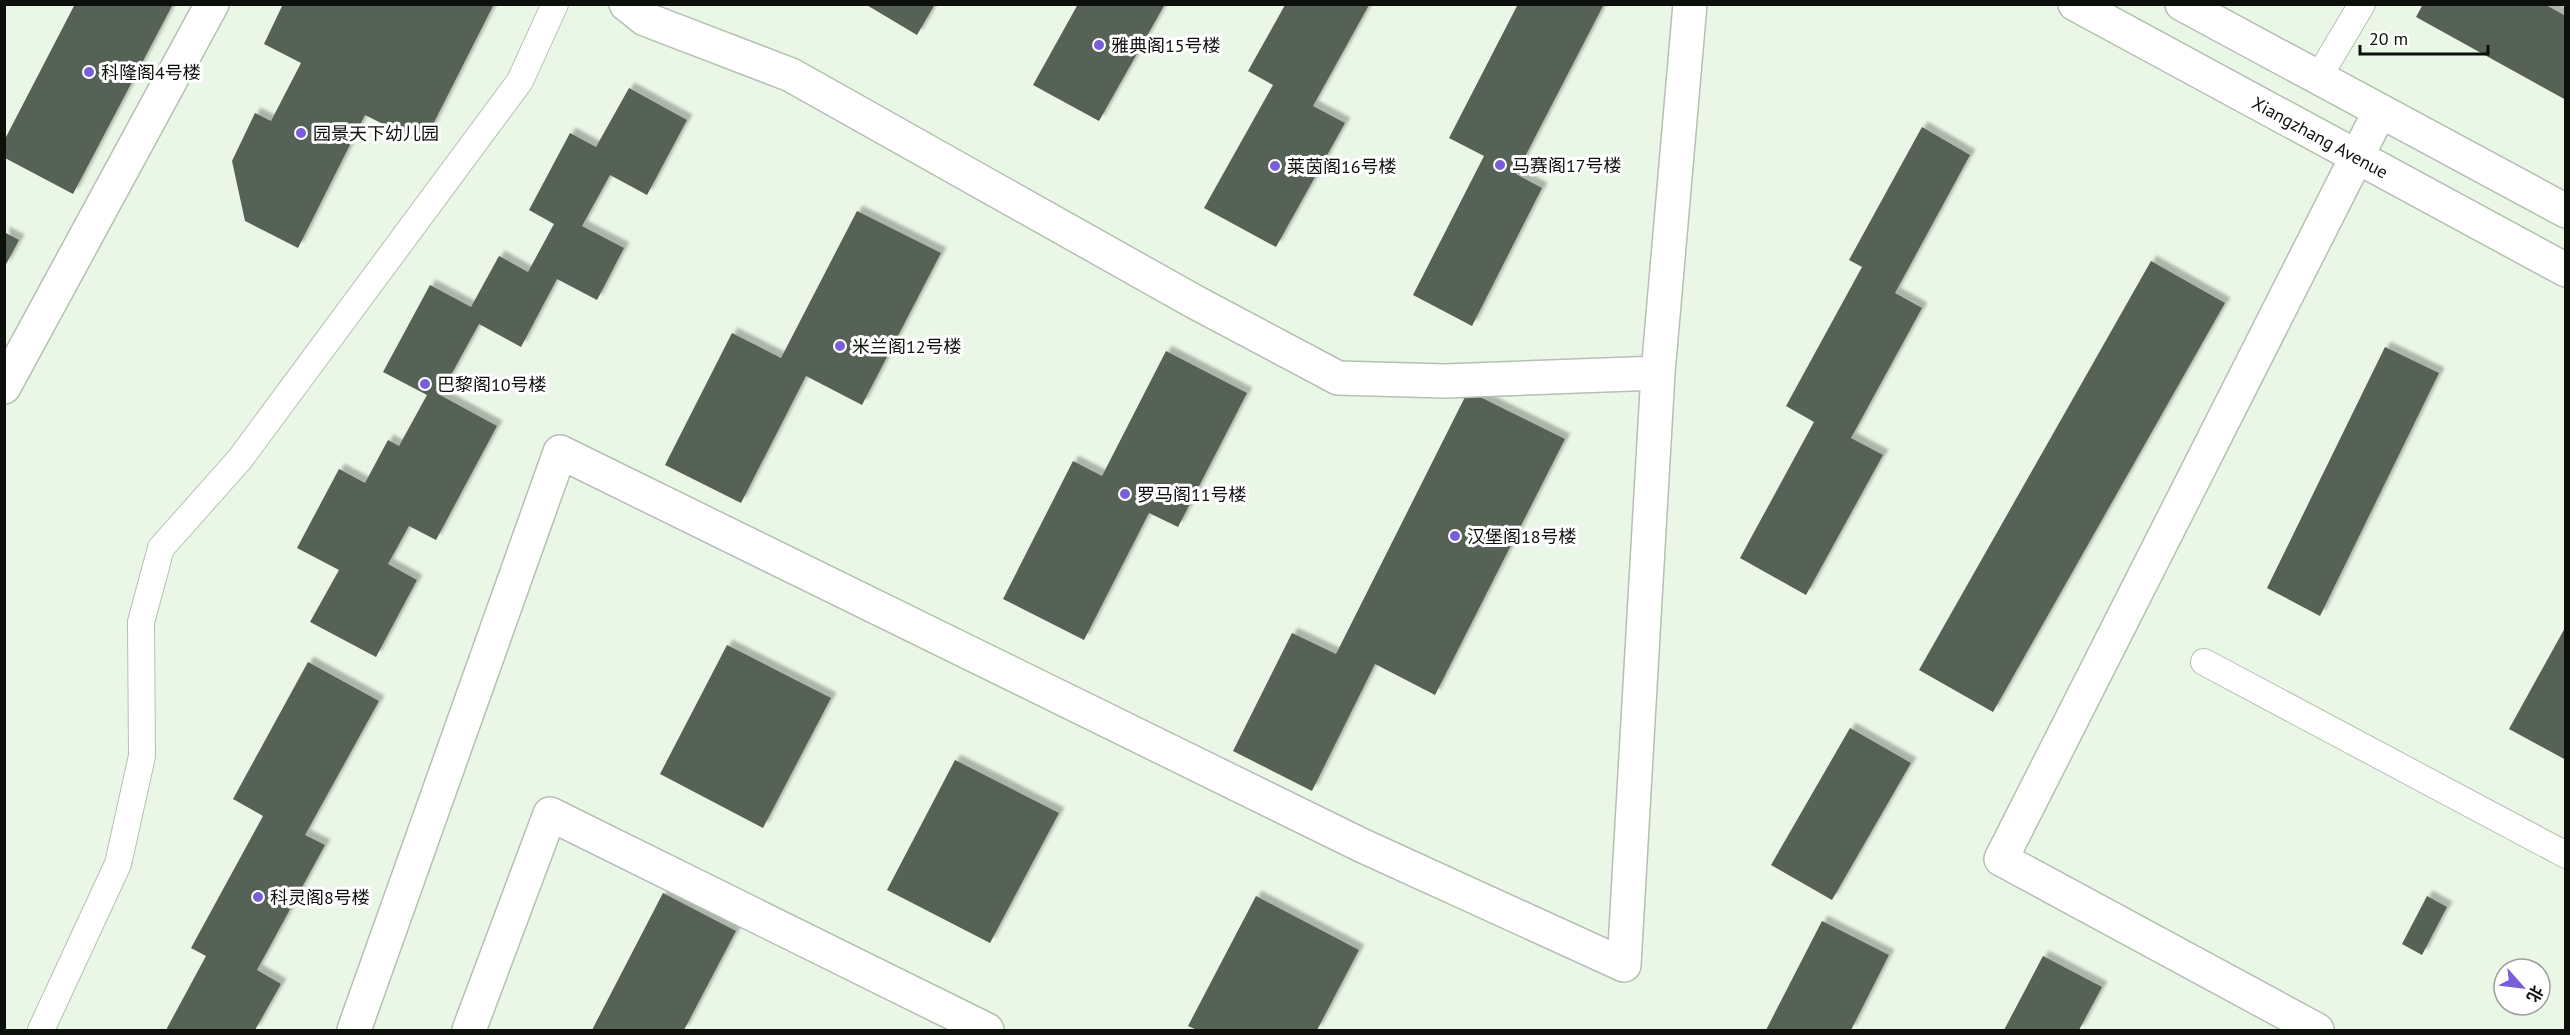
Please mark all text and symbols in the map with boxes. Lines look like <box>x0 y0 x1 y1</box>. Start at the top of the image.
scale bar <box>2360 18 2488 56</box>
text: 20 m <box>2369 27 2408 50</box>
place label: 雅典阁15号楼 <box>1111 34 1221 57</box>
marker: 雅典阁15号楼 <box>1092 38 1106 52</box>
place label: 科隆阁4号楼 <box>101 61 201 84</box>
marker: 科隆阁4号楼 <box>82 65 96 79</box>
street label: Xiangzhang Avenue <box>2248 91 2392 183</box>
place label: 园景天下幼儿园 <box>313 122 439 145</box>
marker: 园景天下幼儿园 <box>294 126 308 140</box>
place label: 马赛阁17号楼 <box>1512 154 1622 177</box>
place label: 莱茵阁16号楼 <box>1287 155 1397 178</box>
marker: 马赛阁17号楼 <box>1493 158 1507 172</box>
marker: 莱茵阁16号楼 <box>1268 159 1282 173</box>
place label: 米兰阁12号楼 <box>852 335 962 358</box>
marker: 米兰阁12号楼 <box>833 339 847 353</box>
place label: 巴黎阁10号楼 <box>437 373 547 396</box>
marker: 巴黎阁10号楼 <box>418 377 432 391</box>
place label: 罗马阁11号楼 <box>1137 483 1247 506</box>
marker: 罗马阁11号楼 <box>1118 487 1132 501</box>
place label: 汉堡阁18号楼 <box>1467 525 1577 548</box>
marker: 汉堡阁18号楼 <box>1448 529 1462 543</box>
place label: 科灵阁8号楼 <box>270 886 370 909</box>
marker: 科灵阁8号楼 <box>251 890 265 904</box>
north arrow <box>2492 957 2552 1017</box>
text: 北 <box>2523 982 2548 1006</box>

